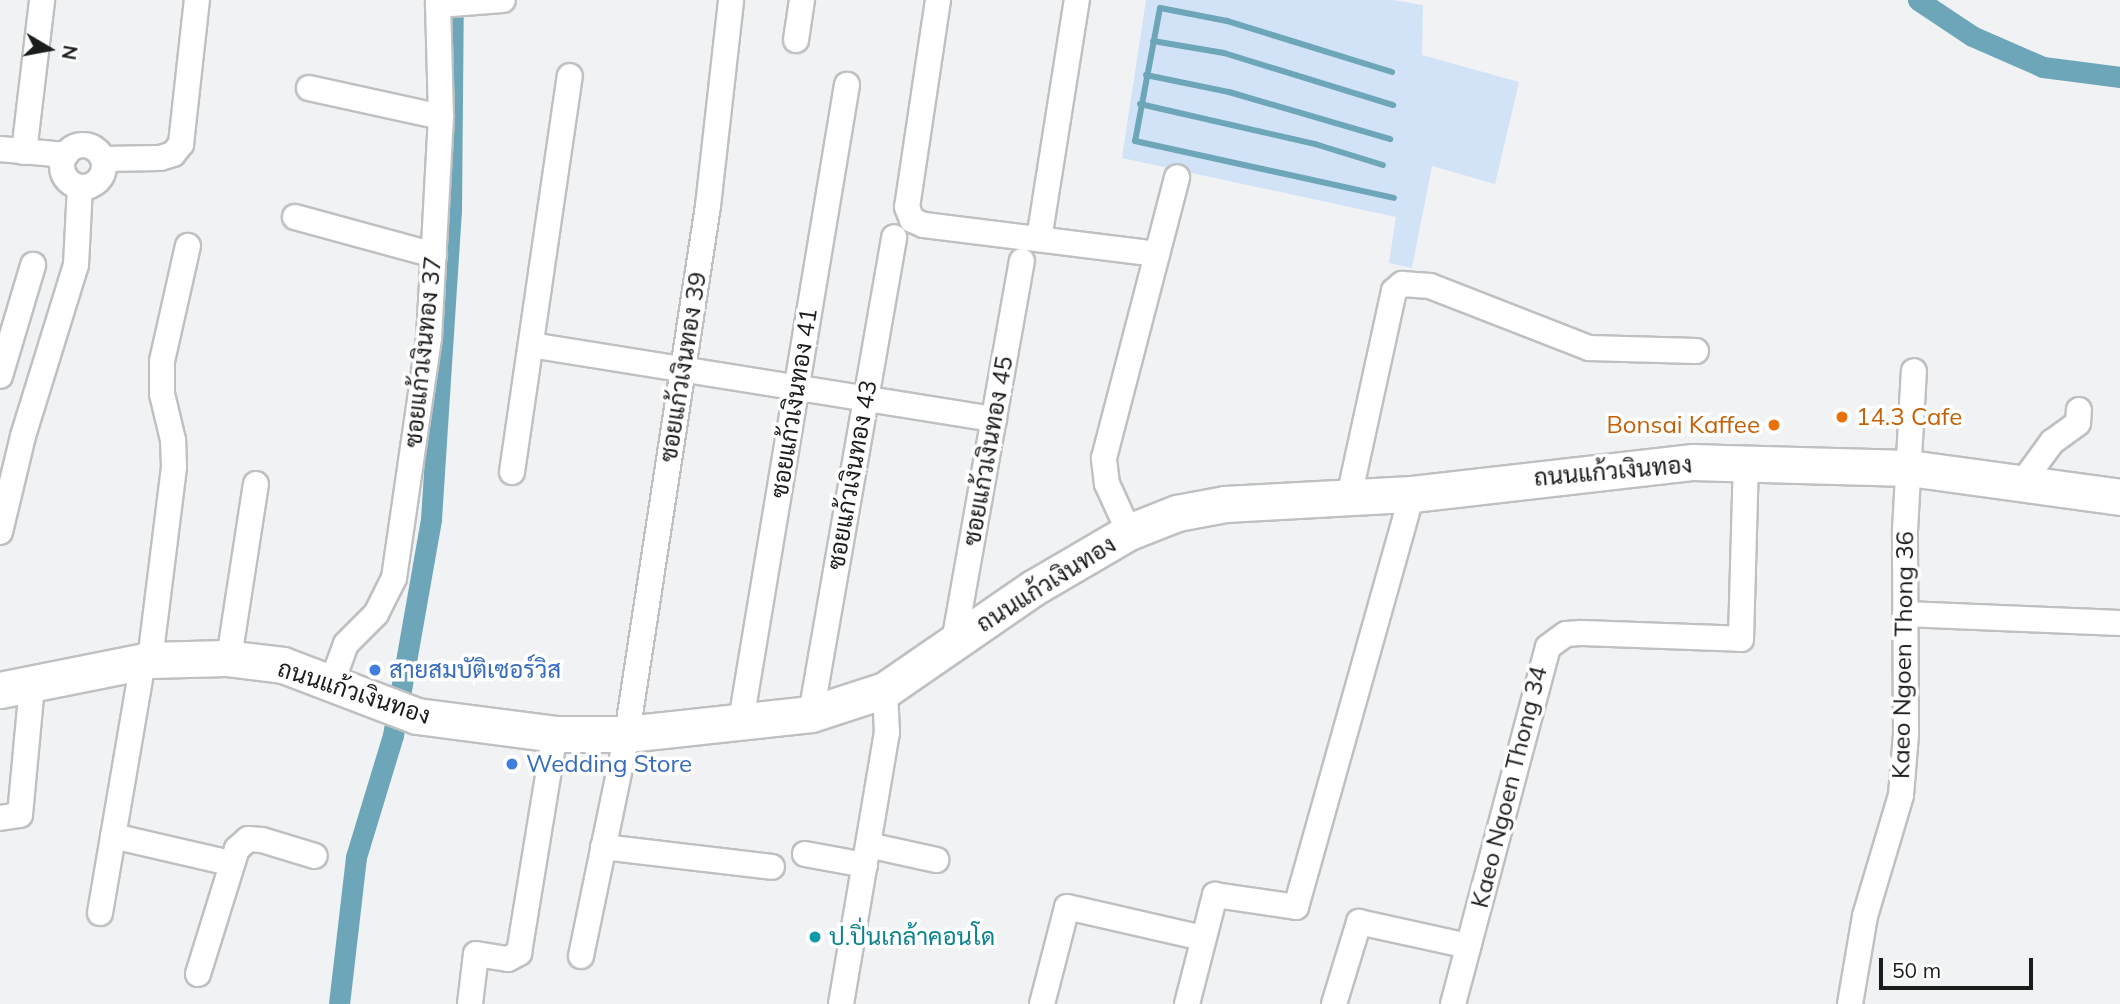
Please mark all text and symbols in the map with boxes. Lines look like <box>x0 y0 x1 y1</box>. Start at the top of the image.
north arrow <box>14 14 84 84</box>
text: N <box>57 43 83 62</box>
street label: ซอยแก้วเงินทอง 37 <box>399 255 447 449</box>
street label: ซอยแก้วเงินทอง 39 <box>654 270 712 464</box>
street label: ซอยแก้วเงินทอง 41 <box>765 306 823 500</box>
street label: ซอยแก้วเงินทอง 45 <box>957 354 1019 548</box>
street label: ซอยแก้วเงินทอง 43 <box>821 378 883 572</box>
place label: 14.3 Cafe <box>1856 403 1962 431</box>
marker: 14.3 Cafe <box>1834 409 1850 425</box>
place label: Bonsai Kaffee <box>1606 411 1760 439</box>
marker: Bonsai Kaffee <box>1766 417 1782 433</box>
street label: ถนนแก้วเงินทอง <box>1533 450 1693 492</box>
street label: ถนนแก้วเงินทอง <box>971 530 1121 638</box>
street label: Kaeo Ngoen Thong 36 <box>1886 531 1920 779</box>
street label: ถนนแก้วเงินทอง <box>274 654 434 730</box>
place label: สายสมบัติเซอร์วิส <box>389 656 561 684</box>
marker: สายสมบัติเซอร์วิส <box>367 662 383 678</box>
street label: Kaeo Ngoen Thong 34 <box>1465 663 1553 911</box>
place label: Wedding Store <box>526 750 692 778</box>
marker: Wedding Store <box>504 756 520 772</box>
place label: ป.ปิ่นเกล้าคอนโด <box>829 923 995 951</box>
marker: ป.ปิ่นเกล้าคอนโด <box>807 929 823 945</box>
scale bar <box>1882 944 2036 988</box>
text: 50 m <box>1892 957 1941 983</box>

